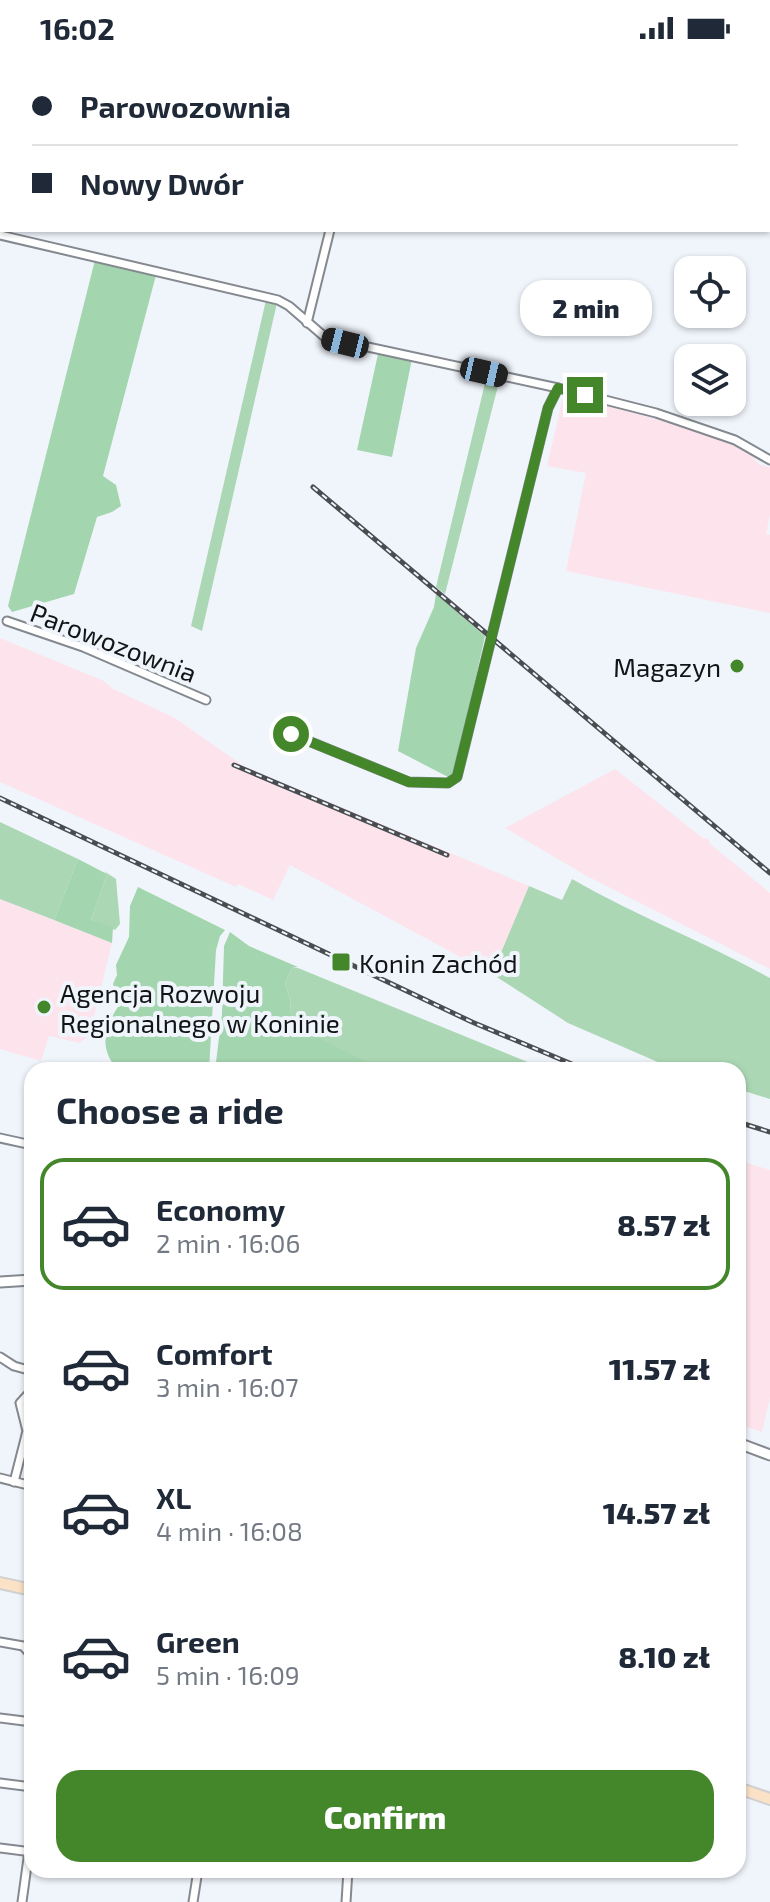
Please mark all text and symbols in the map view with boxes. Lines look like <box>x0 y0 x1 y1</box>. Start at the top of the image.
text: 16:02 <box>40 10 115 46</box>
text: Parowozownia <box>80 88 291 124</box>
text: Nowy Dwór <box>80 165 244 201</box>
map controls <box>674 256 746 416</box>
button: locate <box>674 256 746 328</box>
callout: 2 min <box>519 279 651 335</box>
text: 2 min <box>552 292 620 323</box>
car <box>319 326 371 360</box>
button: layers <box>674 344 746 416</box>
car <box>458 355 510 389</box>
route end <box>567 377 603 413</box>
street label: Parowozownia <box>26 596 202 688</box>
place label: Magazyn <box>613 651 721 682</box>
marker: Magazyn <box>728 657 746 675</box>
route start <box>273 716 309 752</box>
place label: Konin Zachód <box>359 947 518 978</box>
marker: Konin Zachód <box>330 951 352 973</box>
place label: Agencja Rozwoju Regionalnego w Koninie <box>60 977 340 1038</box>
marker: Agencja Rozwoju Regionalnego w Koninie <box>35 998 53 1016</box>
text: Choose a ride <box>56 1088 284 1131</box>
icon: car <box>60 1188 132 1260</box>
text: Economy <box>156 1191 285 1227</box>
text: 8.57 zł <box>617 1206 710 1242</box>
text: 2 min · 16:06 <box>156 1227 300 1258</box>
icon: car <box>60 1332 132 1404</box>
text: Comfort <box>156 1335 273 1371</box>
text: 11.57 zł <box>609 1350 710 1386</box>
text: 3 min · 16:07 <box>156 1371 299 1402</box>
icon: car <box>60 1476 132 1548</box>
text: XL <box>156 1479 191 1515</box>
text: 14.57 zł <box>603 1494 710 1530</box>
text: 4 min · 16:08 <box>156 1515 303 1546</box>
icon: car <box>60 1620 132 1692</box>
text: Green <box>156 1623 240 1659</box>
text: 8.10 zł <box>618 1638 710 1674</box>
text: 5 min · 16:09 <box>156 1659 300 1690</box>
button: Confirm <box>56 1770 714 1862</box>

